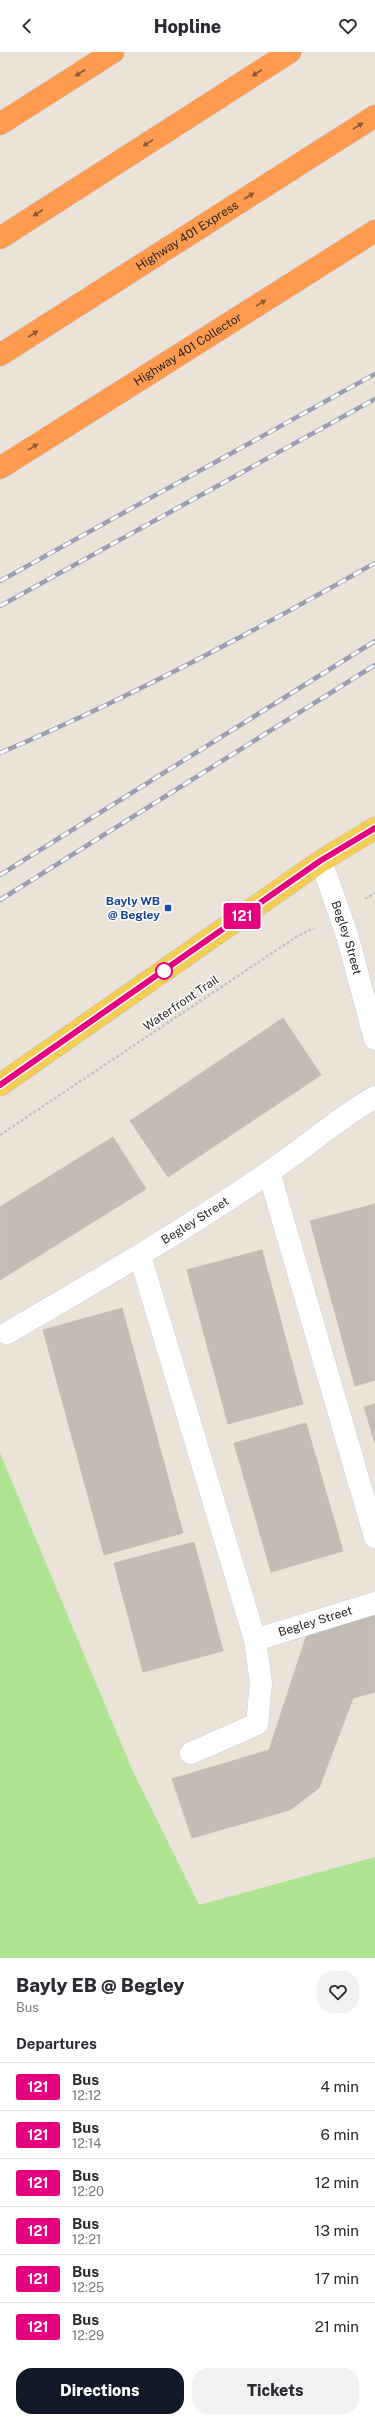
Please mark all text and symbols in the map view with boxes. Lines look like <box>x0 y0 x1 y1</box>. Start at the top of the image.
icon: back <box>16 15 38 37</box>
icon: heart <box>337 15 359 37</box>
text: Hopline <box>154 16 221 37</box>
one-way arrow <box>75 69 85 77</box>
one-way arrow <box>252 69 262 77</box>
one-way arrow <box>352 123 364 130</box>
one-way arrow <box>142 139 153 147</box>
one-way arrow <box>243 193 254 200</box>
street label: Highway 401 Express <box>133 198 241 274</box>
one-way arrow <box>33 209 43 217</box>
one-way arrow <box>256 299 266 307</box>
street label: Highway 401 Collector <box>131 310 244 389</box>
one-way arrow <box>28 330 38 338</box>
one-way arrow <box>27 444 39 451</box>
place label: Bayly WB @ Begley <box>106 894 160 922</box>
street label: Begley Street <box>329 899 364 977</box>
marker: Bayly WB @ Begley <box>163 903 173 913</box>
line badge: 121 <box>219 903 265 929</box>
text: 121 <box>232 908 252 924</box>
unlabelled marker <box>155 962 173 980</box>
street label: Waterfront Trail <box>140 972 222 1033</box>
street label: Begley Street <box>159 1194 231 1247</box>
street label: Begley Street <box>276 1603 354 1639</box>
button: heart <box>317 1971 359 2013</box>
text: Bayly EB @ Begley <box>16 1974 184 1996</box>
text: Bus <box>16 2000 39 2015</box>
text: Departures <box>16 2035 97 2052</box>
text: Bus <box>72 2071 99 2088</box>
text: 4 min <box>320 2078 359 2095</box>
text: 121 <box>28 2079 48 2095</box>
text: 12:12 <box>72 2088 101 2103</box>
text: Bus <box>72 2119 99 2136</box>
text: 6 min <box>321 2126 359 2143</box>
text: 121 <box>28 2127 48 2143</box>
text: 12:14 <box>72 2136 101 2151</box>
text: Bus <box>72 2167 99 2184</box>
text: 12 min <box>315 2174 359 2191</box>
text: 121 <box>28 2175 48 2191</box>
text: 12:20 <box>72 2184 104 2199</box>
text: Bus <box>72 2215 99 2232</box>
text: 13 min <box>314 2222 359 2239</box>
text: 121 <box>28 2223 48 2239</box>
text: 12:21 <box>72 2232 101 2247</box>
text: Bus <box>72 2263 99 2280</box>
text: 17 min <box>315 2270 359 2287</box>
text: 121 <box>28 2271 48 2287</box>
text: 12:25 <box>72 2280 104 2295</box>
text: Bus <box>72 2311 99 2328</box>
text: 21 min <box>315 2318 359 2335</box>
text: 121 <box>28 2319 48 2335</box>
text: 12:29 <box>72 2328 104 2343</box>
button: Directions <box>16 2368 184 2414</box>
button: Tickets <box>192 2368 359 2414</box>

